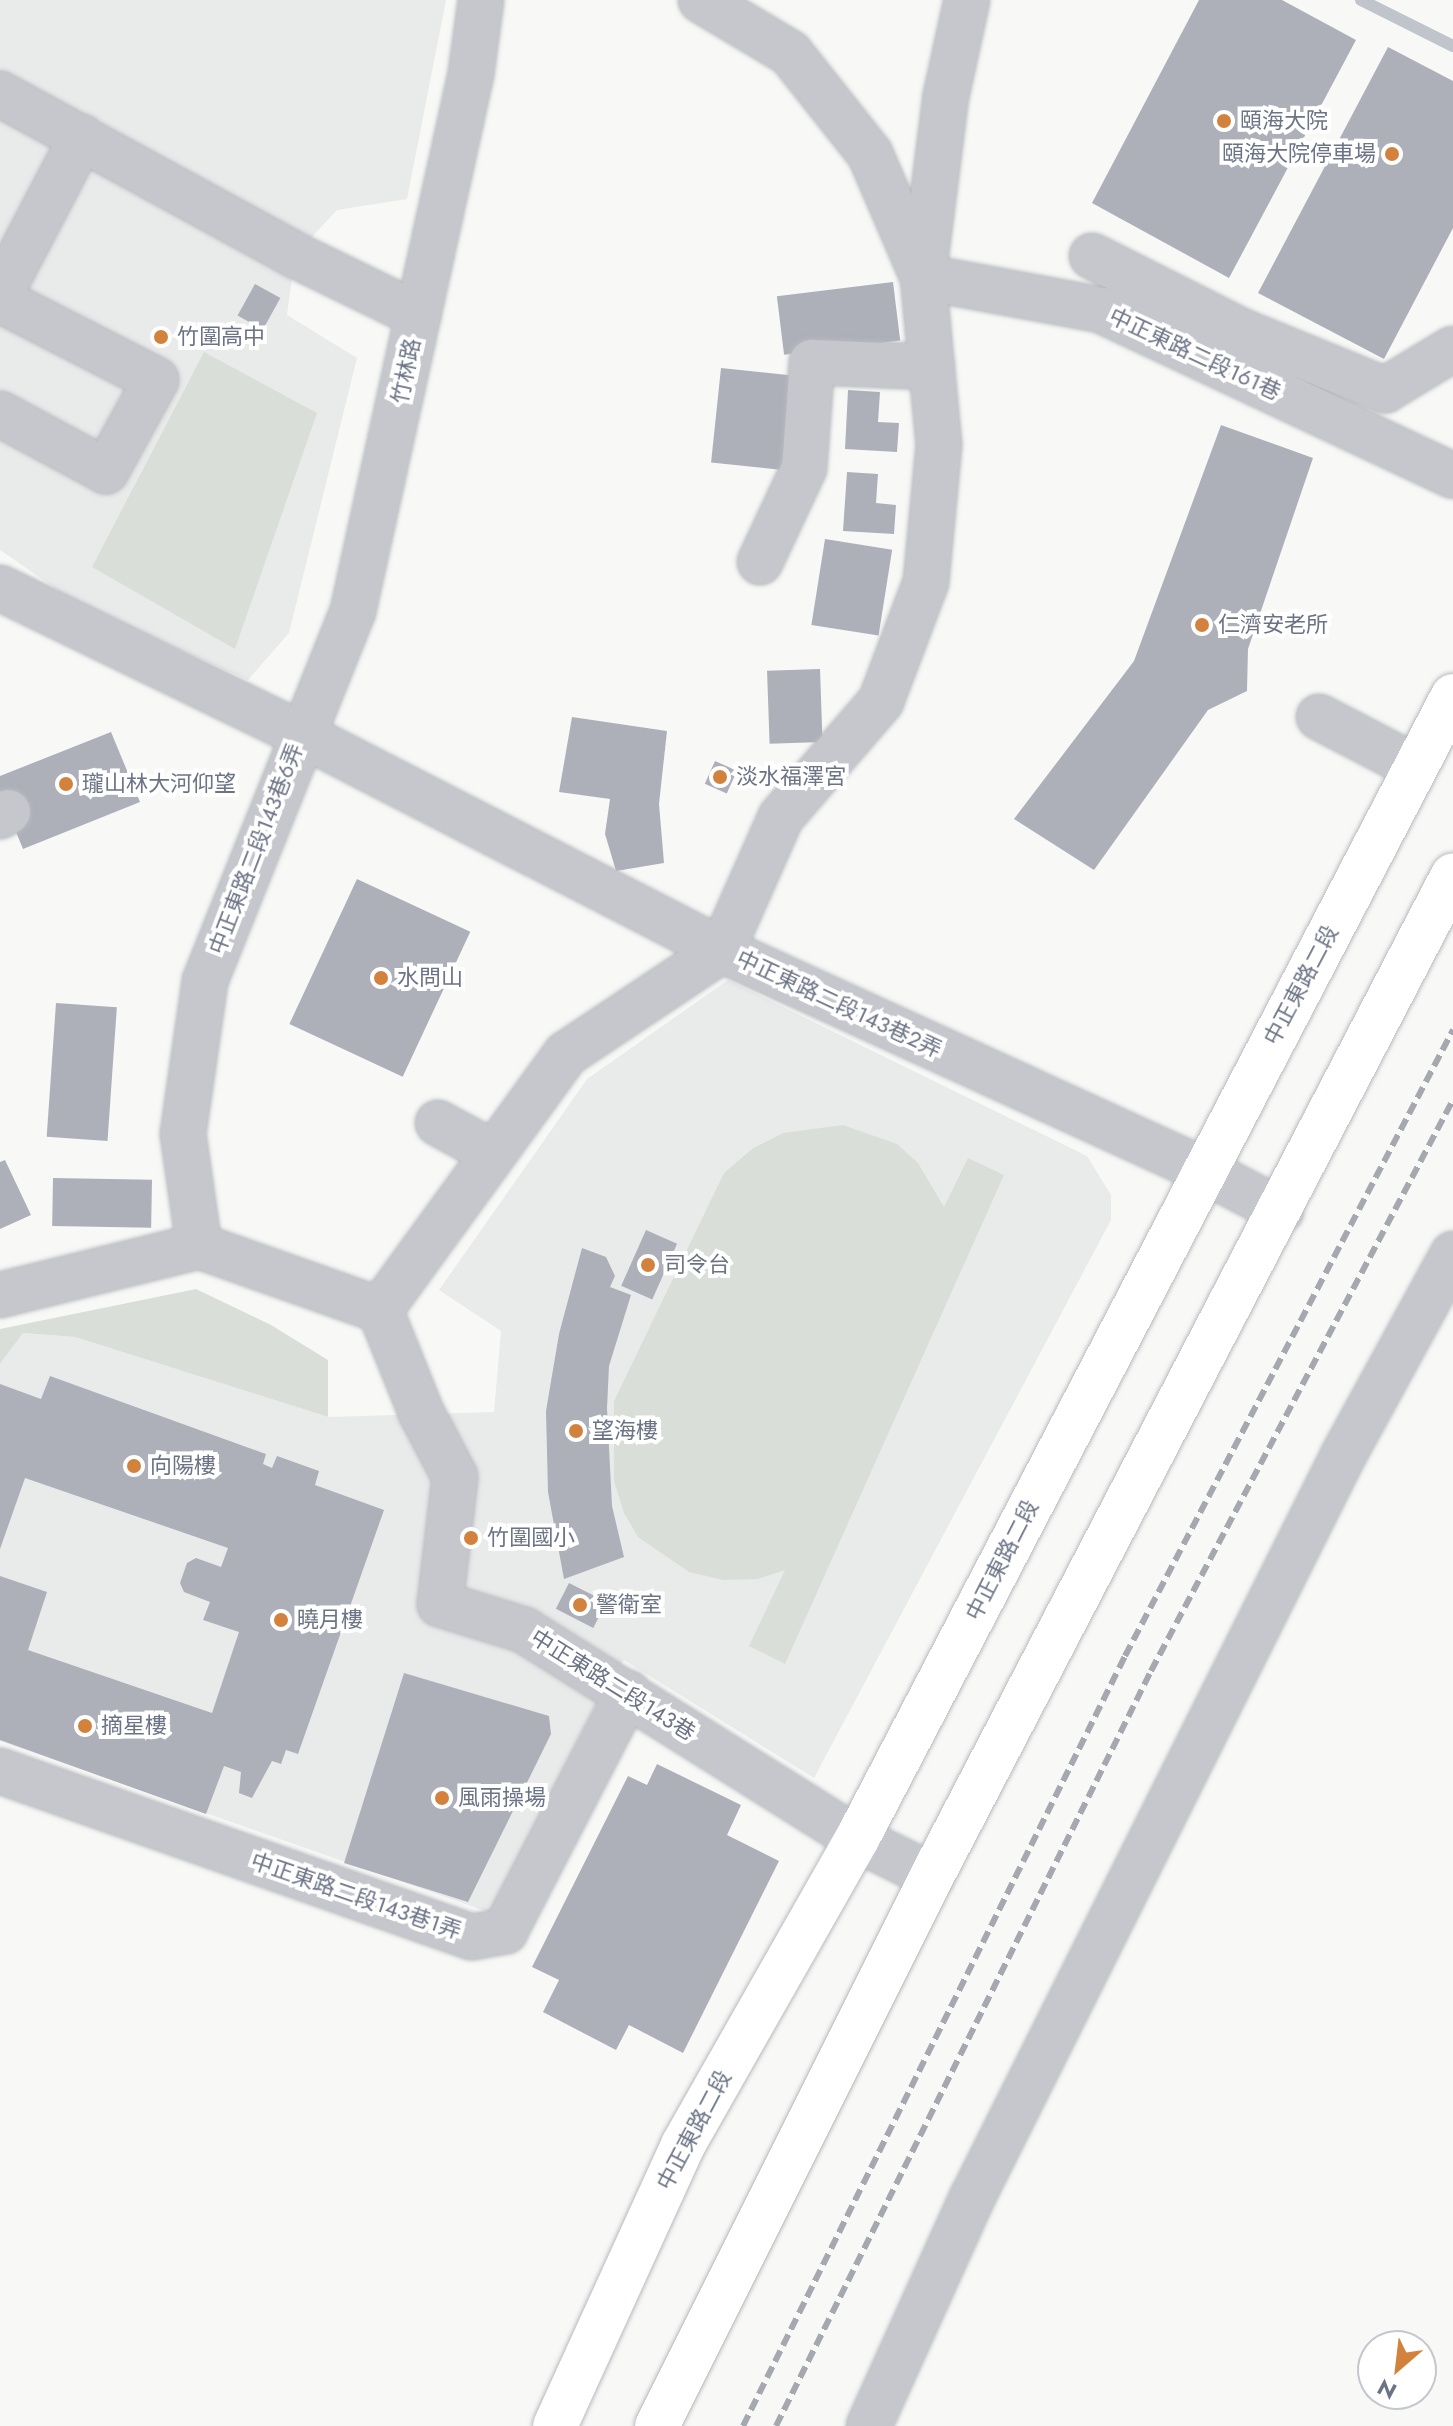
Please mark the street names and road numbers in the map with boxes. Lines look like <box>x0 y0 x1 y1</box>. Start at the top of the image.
street label: 中正東路二段161巷 <box>1105 303 1285 405</box>
street label: 竹林路 <box>386 336 426 406</box>
street label: 中正東路二段143巷6弄 <box>204 740 308 958</box>
street label: 中正東路二段 <box>1258 921 1344 1049</box>
street label: 中正東路二段143巷2弄 <box>732 945 946 1063</box>
street label: 中正東路二段 <box>960 1495 1044 1625</box>
street label: 中正東路二段143巷 <box>526 1624 700 1746</box>
street label: 中正東路二段143巷1弄 <box>247 1848 465 1944</box>
street label: 中正東路二段 <box>651 2066 737 2194</box>

